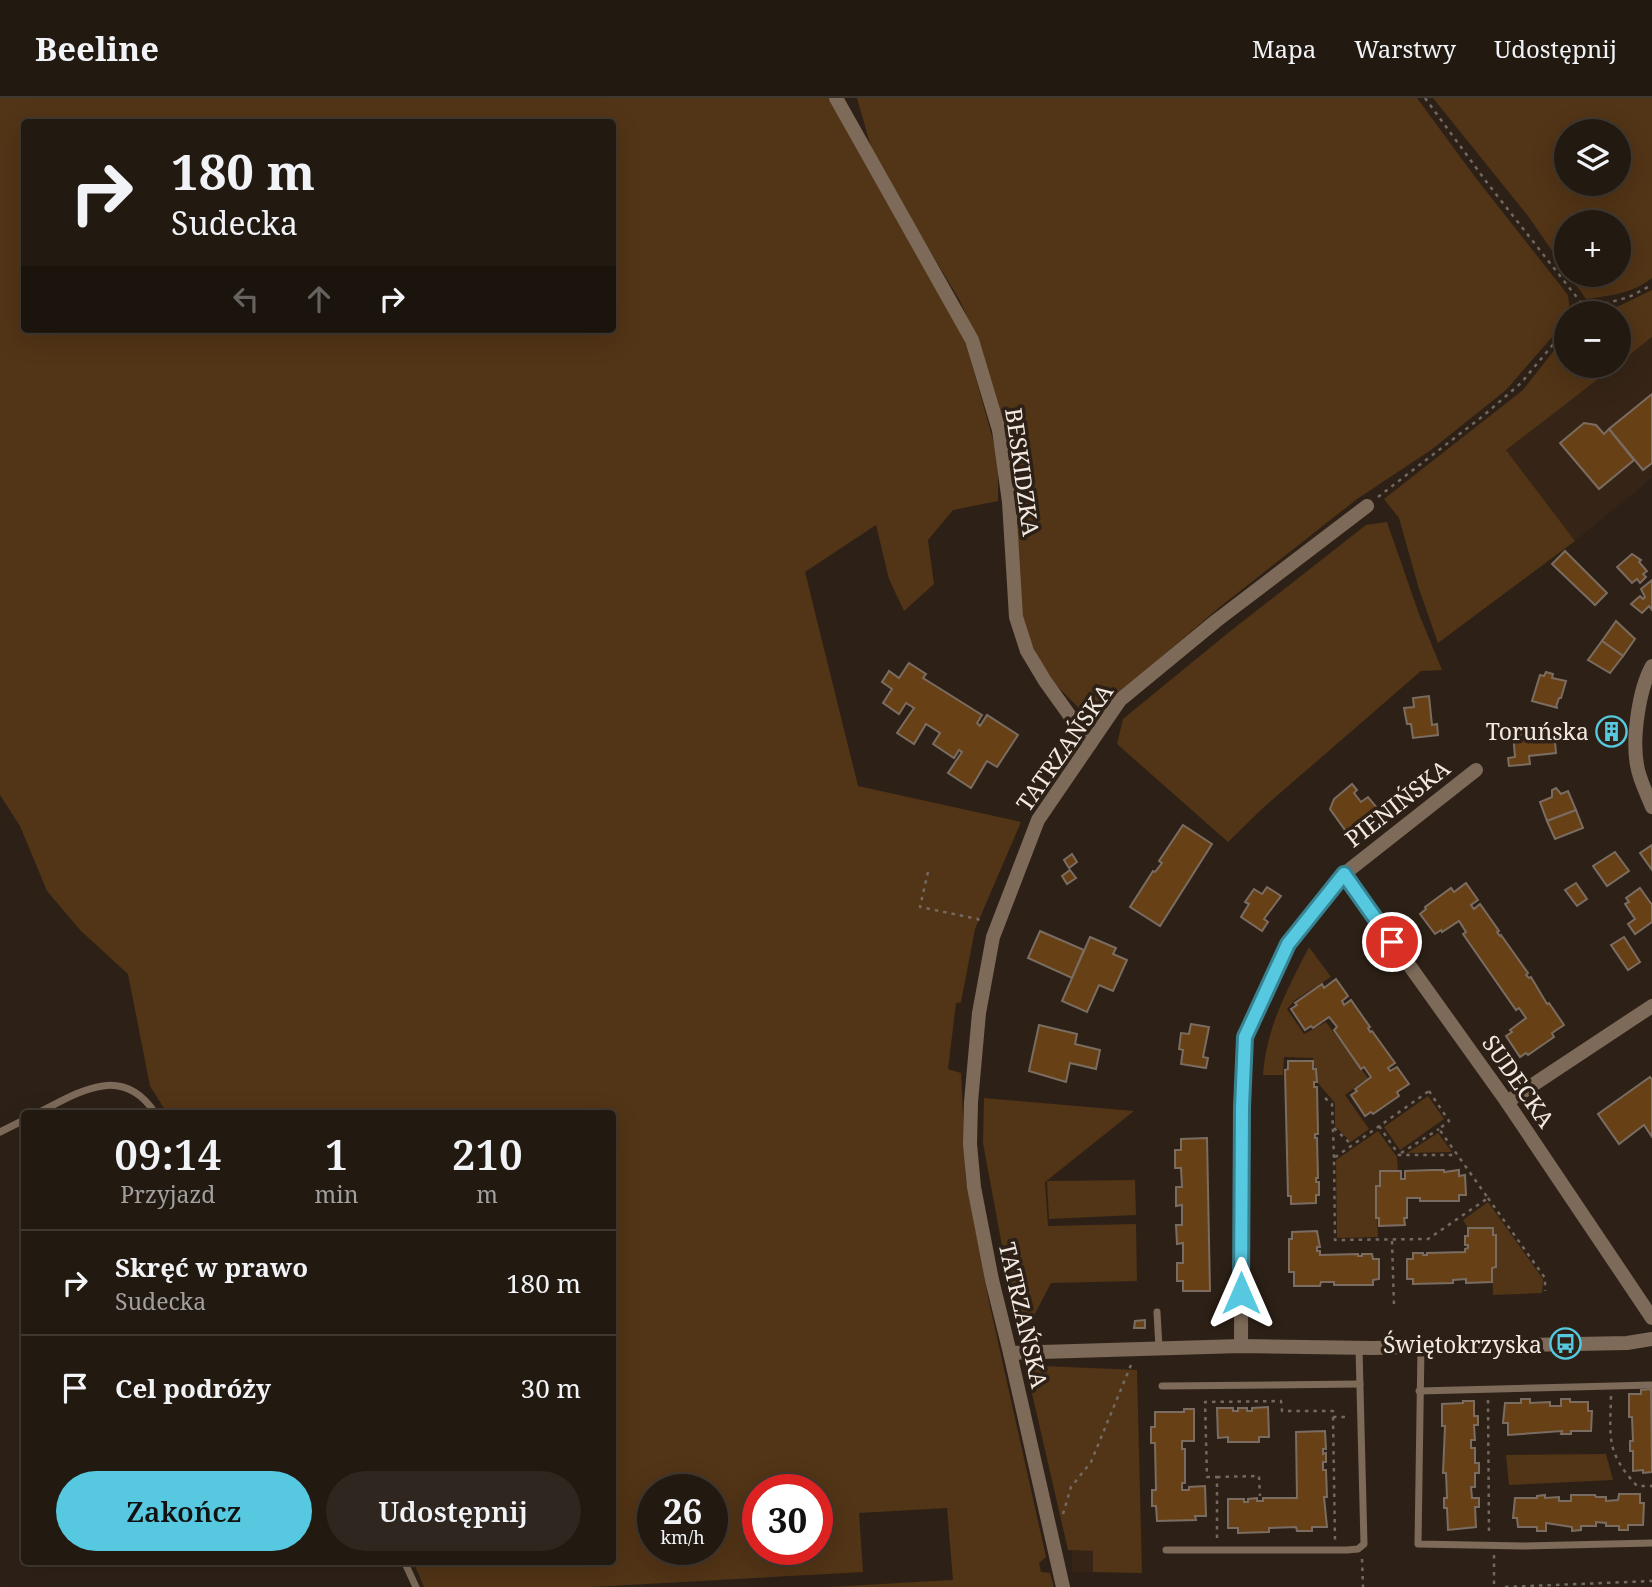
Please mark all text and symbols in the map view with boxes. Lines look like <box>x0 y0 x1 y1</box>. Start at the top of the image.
text: Beeline <box>35 26 159 71</box>
text: Mapa <box>1252 32 1316 65</box>
text: Warstwy <box>1354 32 1456 65</box>
text: Udostępnij <box>1494 32 1617 65</box>
map controls <box>1554 119 1631 378</box>
button: layers <box>1554 119 1631 196</box>
text: 180 m <box>171 138 315 204</box>
icon: right <box>56 147 147 238</box>
text: Sudecka <box>171 201 298 244</box>
button: + <box>1554 210 1631 287</box>
icon: left <box>227 280 265 318</box>
icon: ahead <box>300 280 338 318</box>
icon: right <box>373 280 411 318</box>
button: − <box>1554 301 1631 378</box>
street label: BESKIDZKA <box>998 406 1048 539</box>
street label: TATRZAŃSKA <box>1008 676 1120 817</box>
building icon: Toruńska <box>1595 714 1629 748</box>
place label: Toruńska <box>1486 715 1589 747</box>
street label: PIENIŃSKA <box>1338 751 1457 854</box>
pin <box>1362 912 1422 972</box>
icon: arrive <box>1373 923 1411 961</box>
street label: SUDECKA <box>1475 1028 1563 1134</box>
text: 09:14 <box>114 1125 221 1182</box>
text: 1 <box>325 1125 348 1182</box>
text: 210 <box>452 1125 523 1182</box>
text: Przyjazd <box>120 1178 215 1210</box>
text: min <box>315 1178 359 1210</box>
text: m <box>476 1178 498 1210</box>
street label: TATRZAŃSKA <box>992 1239 1057 1392</box>
text: Skręć w prawo <box>115 1249 308 1285</box>
position arrow <box>1204 1256 1278 1330</box>
icon: right <box>56 1264 94 1302</box>
text: 180 m <box>506 1265 581 1301</box>
text: Sudecka <box>115 1285 206 1317</box>
bus stop icon: Świętokrzyska <box>1548 1327 1582 1361</box>
place label: Świętokrzyska <box>1383 1328 1542 1360</box>
icon: arrive <box>56 1369 94 1407</box>
text: Cel podróży <box>115 1370 271 1406</box>
text: 30 m <box>521 1370 581 1406</box>
button: Zakończ <box>56 1471 312 1551</box>
button: Udostępnij <box>326 1471 581 1551</box>
speed limit sign: 30 <box>742 1474 833 1565</box>
text: 26 <box>663 1487 702 1534</box>
text: km/h <box>660 1525 705 1549</box>

